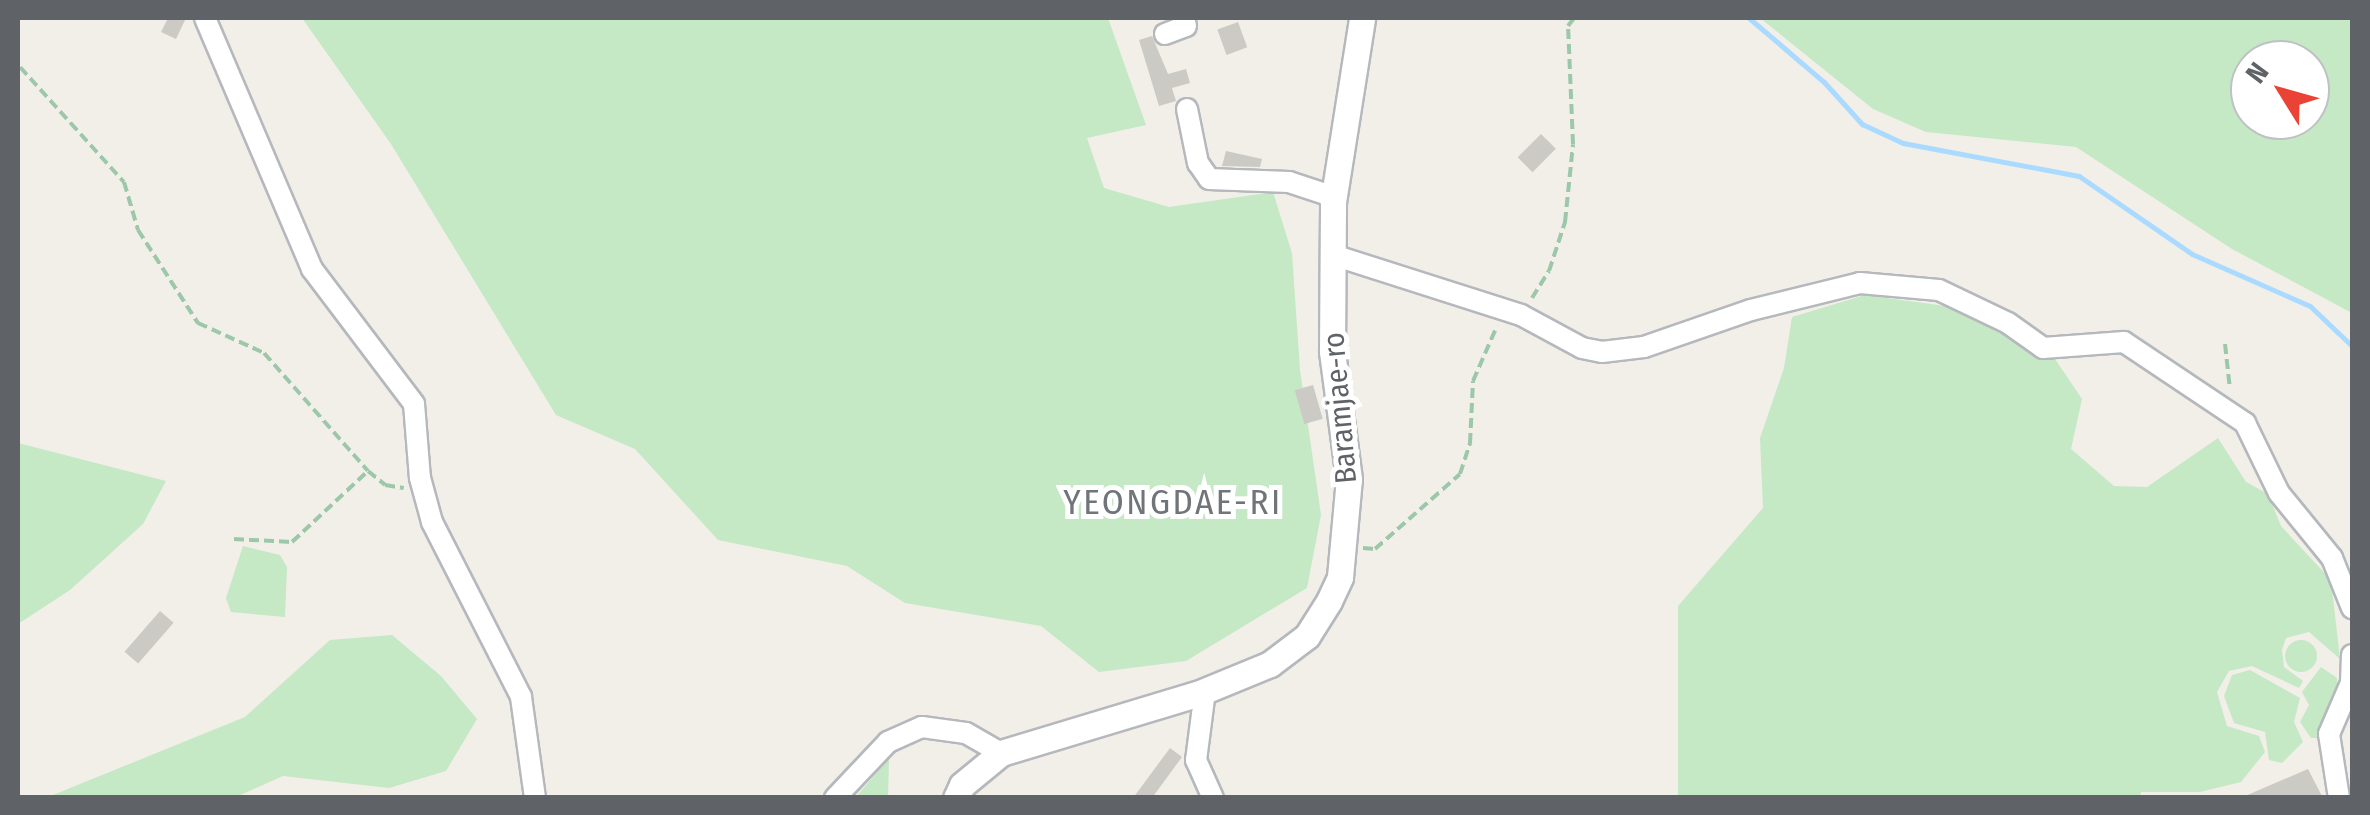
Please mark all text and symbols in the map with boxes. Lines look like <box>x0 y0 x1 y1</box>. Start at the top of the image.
north arrow <box>2230 40 2330 140</box>
text: N <box>2239 56 2275 89</box>
street label: Baramjae-ro <box>1315 331 1365 485</box>
district label: YEONGDAE-RI <box>1063 481 1283 523</box>

